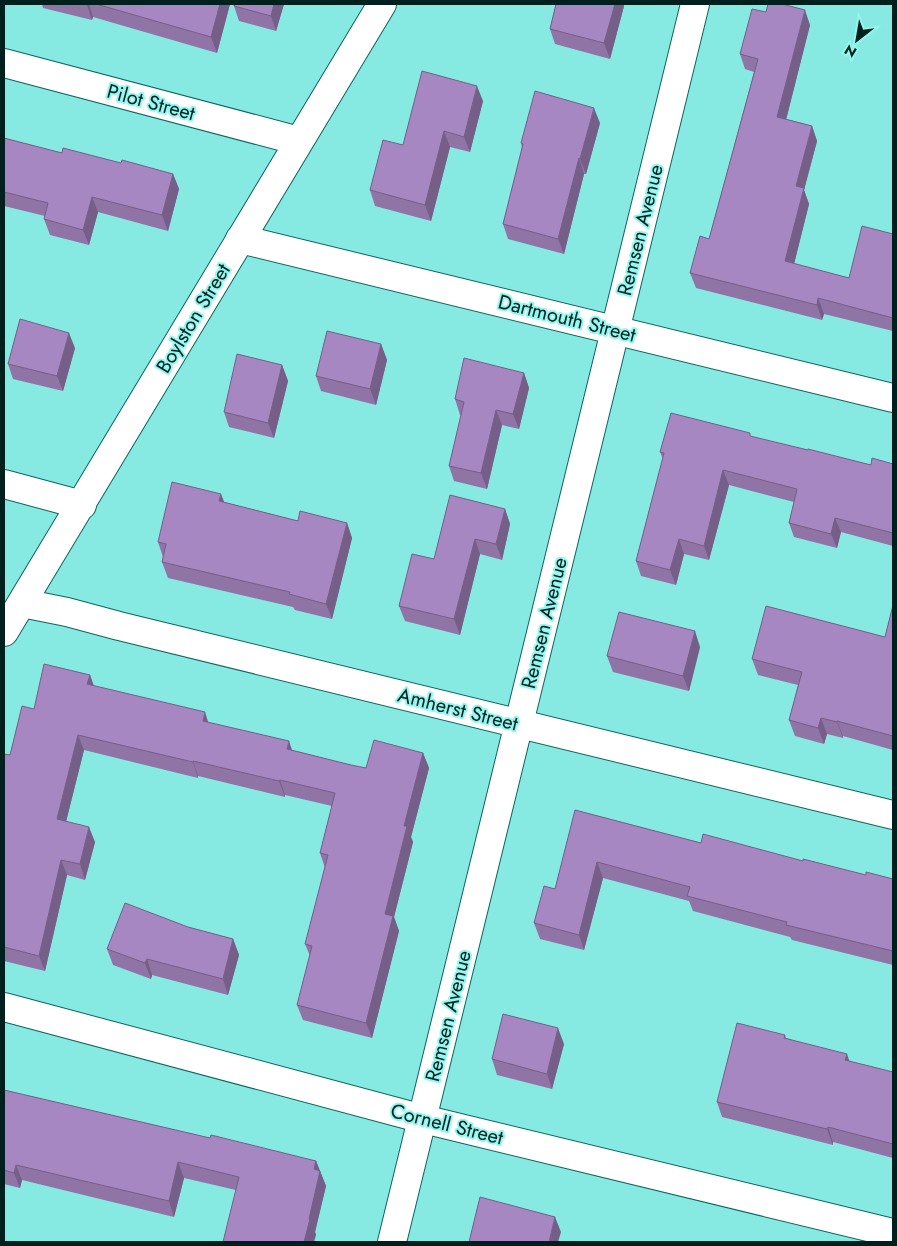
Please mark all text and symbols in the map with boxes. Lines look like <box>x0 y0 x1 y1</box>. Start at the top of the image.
north arrow <box>832 15 882 65</box>
text: N <box>840 40 860 63</box>
street label: Pilot Street <box>104 77 198 128</box>
street label: Remsen Avenue <box>610 161 671 299</box>
street label: Boylston Street <box>149 258 238 379</box>
street label: Dartmouth Street <box>495 287 639 350</box>
street label: Remsen Avenue <box>514 554 575 692</box>
street label: Amherst Street <box>395 681 521 738</box>
street label: Remsen Avenue <box>418 947 479 1085</box>
street label: Cornell Street <box>387 1096 506 1153</box>

